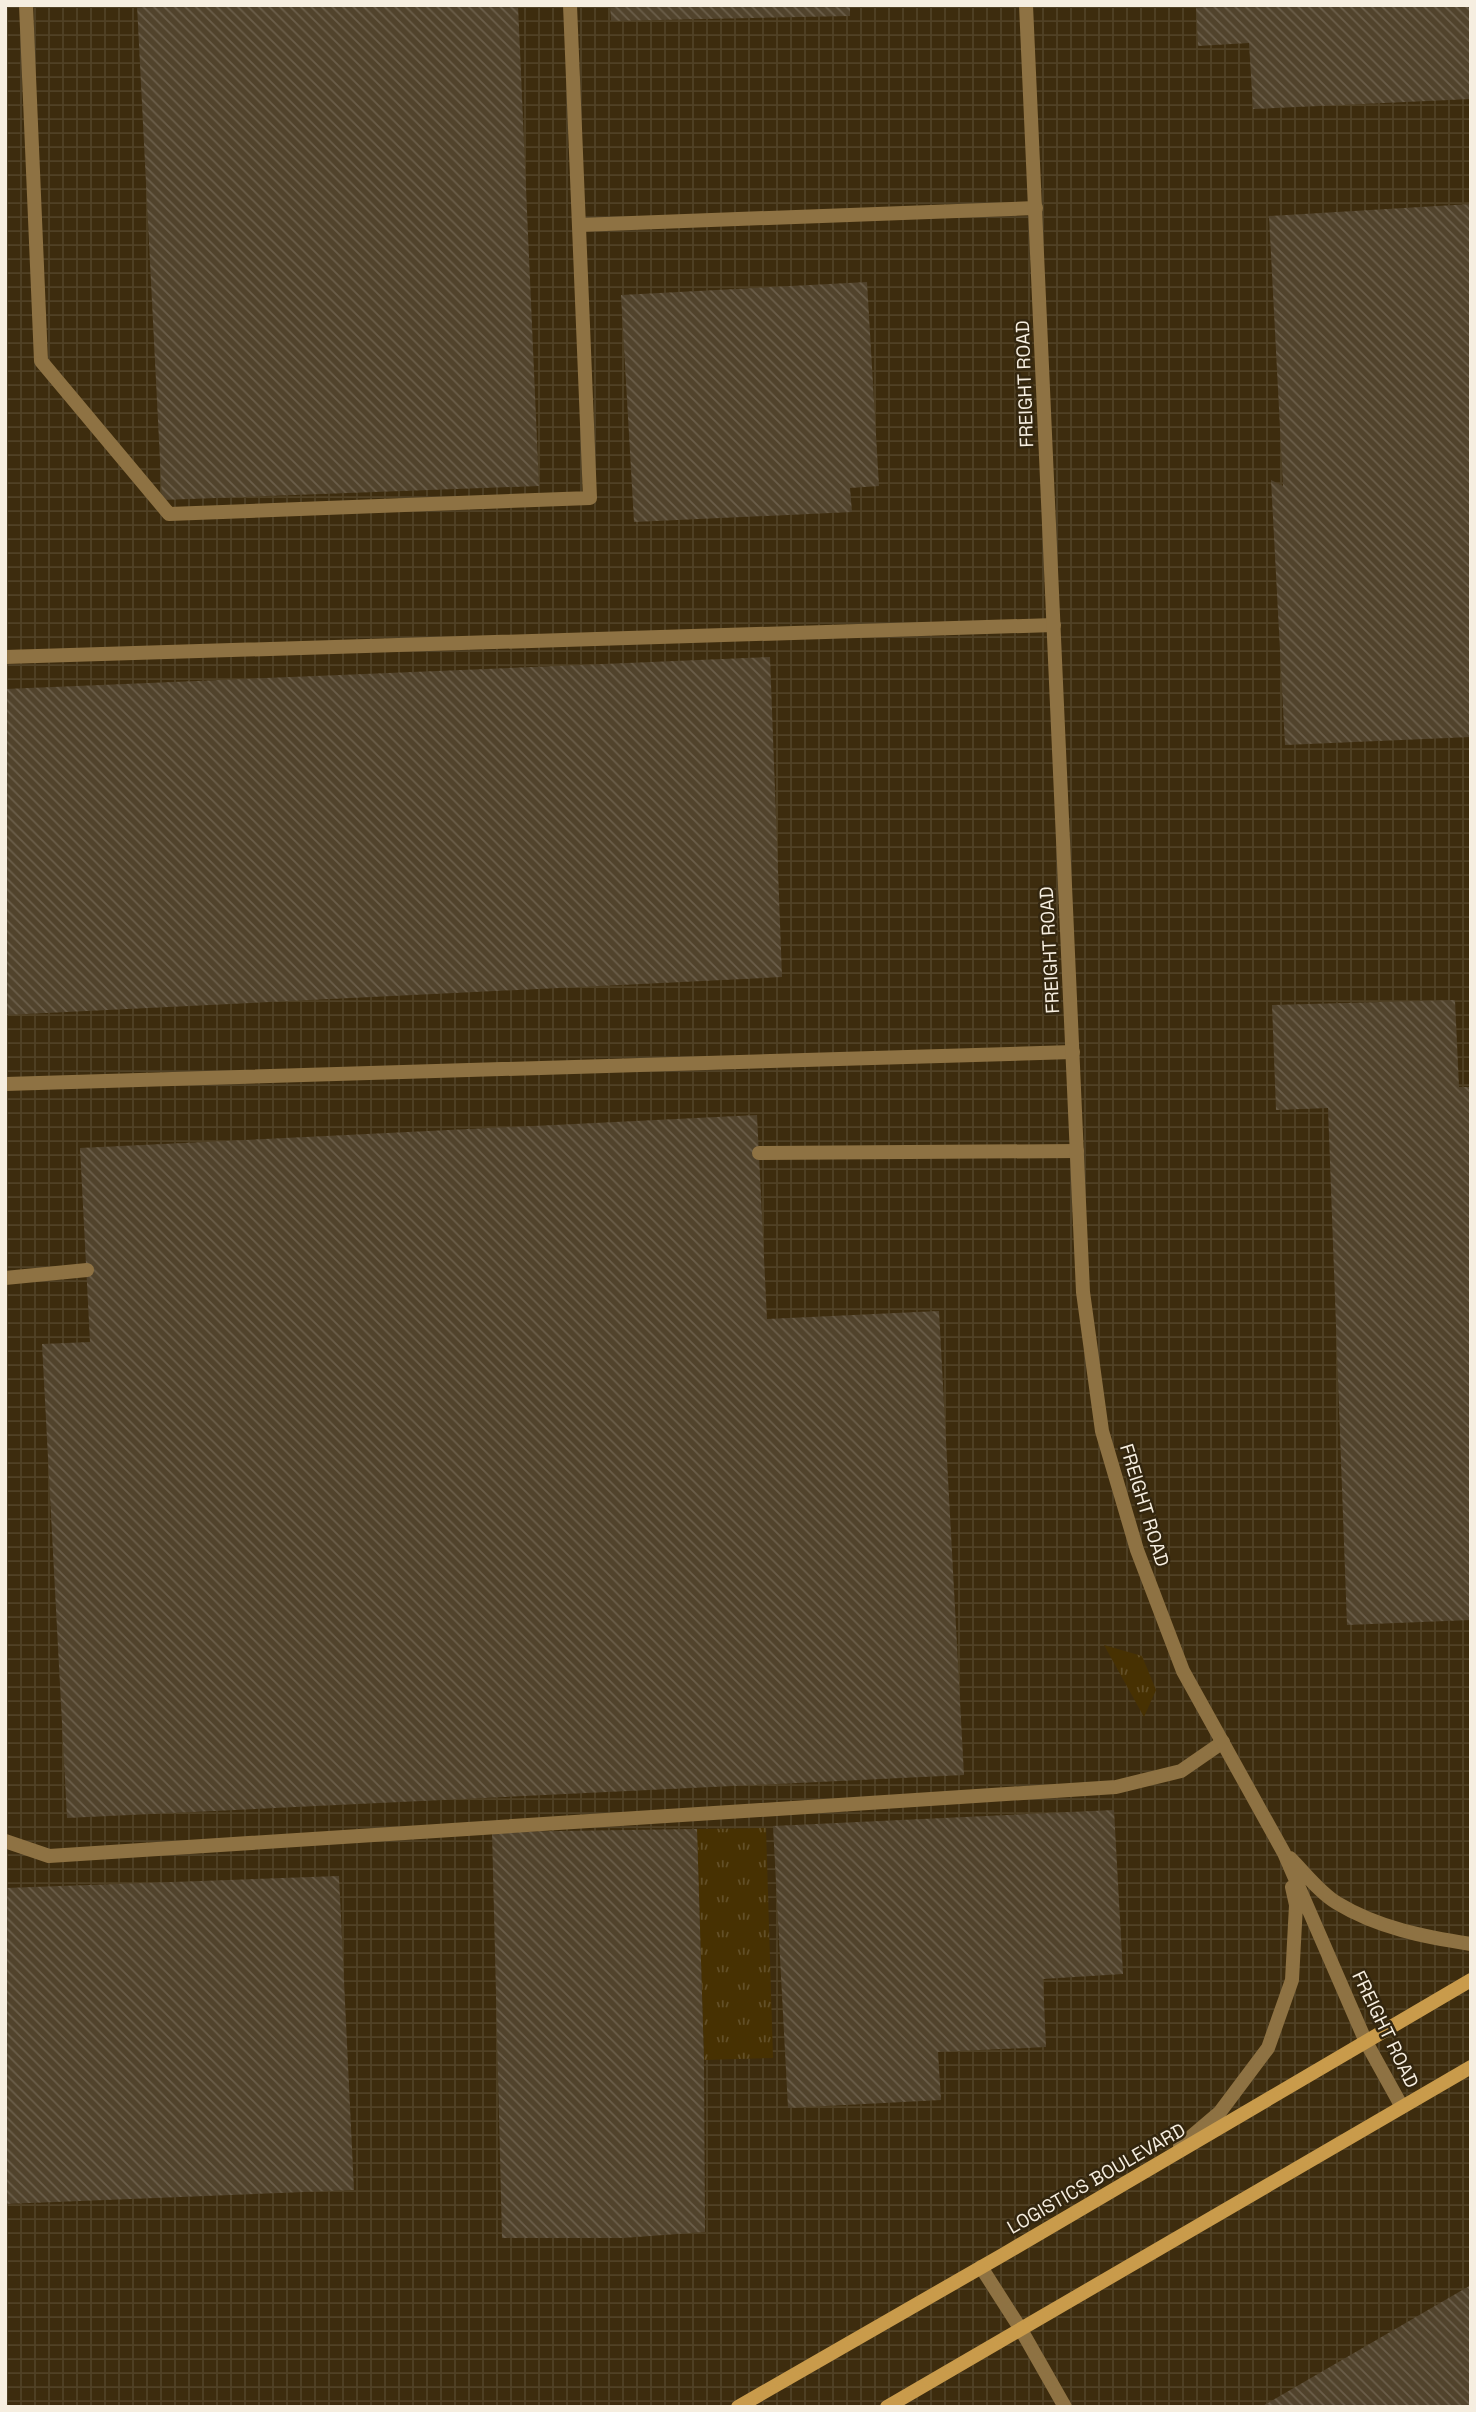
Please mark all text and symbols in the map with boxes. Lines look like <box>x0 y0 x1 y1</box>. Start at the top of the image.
street label: FREIGHT ROAD <box>1010 320 1039 448</box>
street label: FREIGHT ROAD <box>1034 886 1065 1014</box>
street label: FREIGHT ROAD <box>1114 1441 1175 1570</box>
street label: FREIGHT ROAD <box>1346 1967 1425 2092</box>
street label: LOGISTICS BOULEVARD <box>1003 2117 1190 2240</box>

